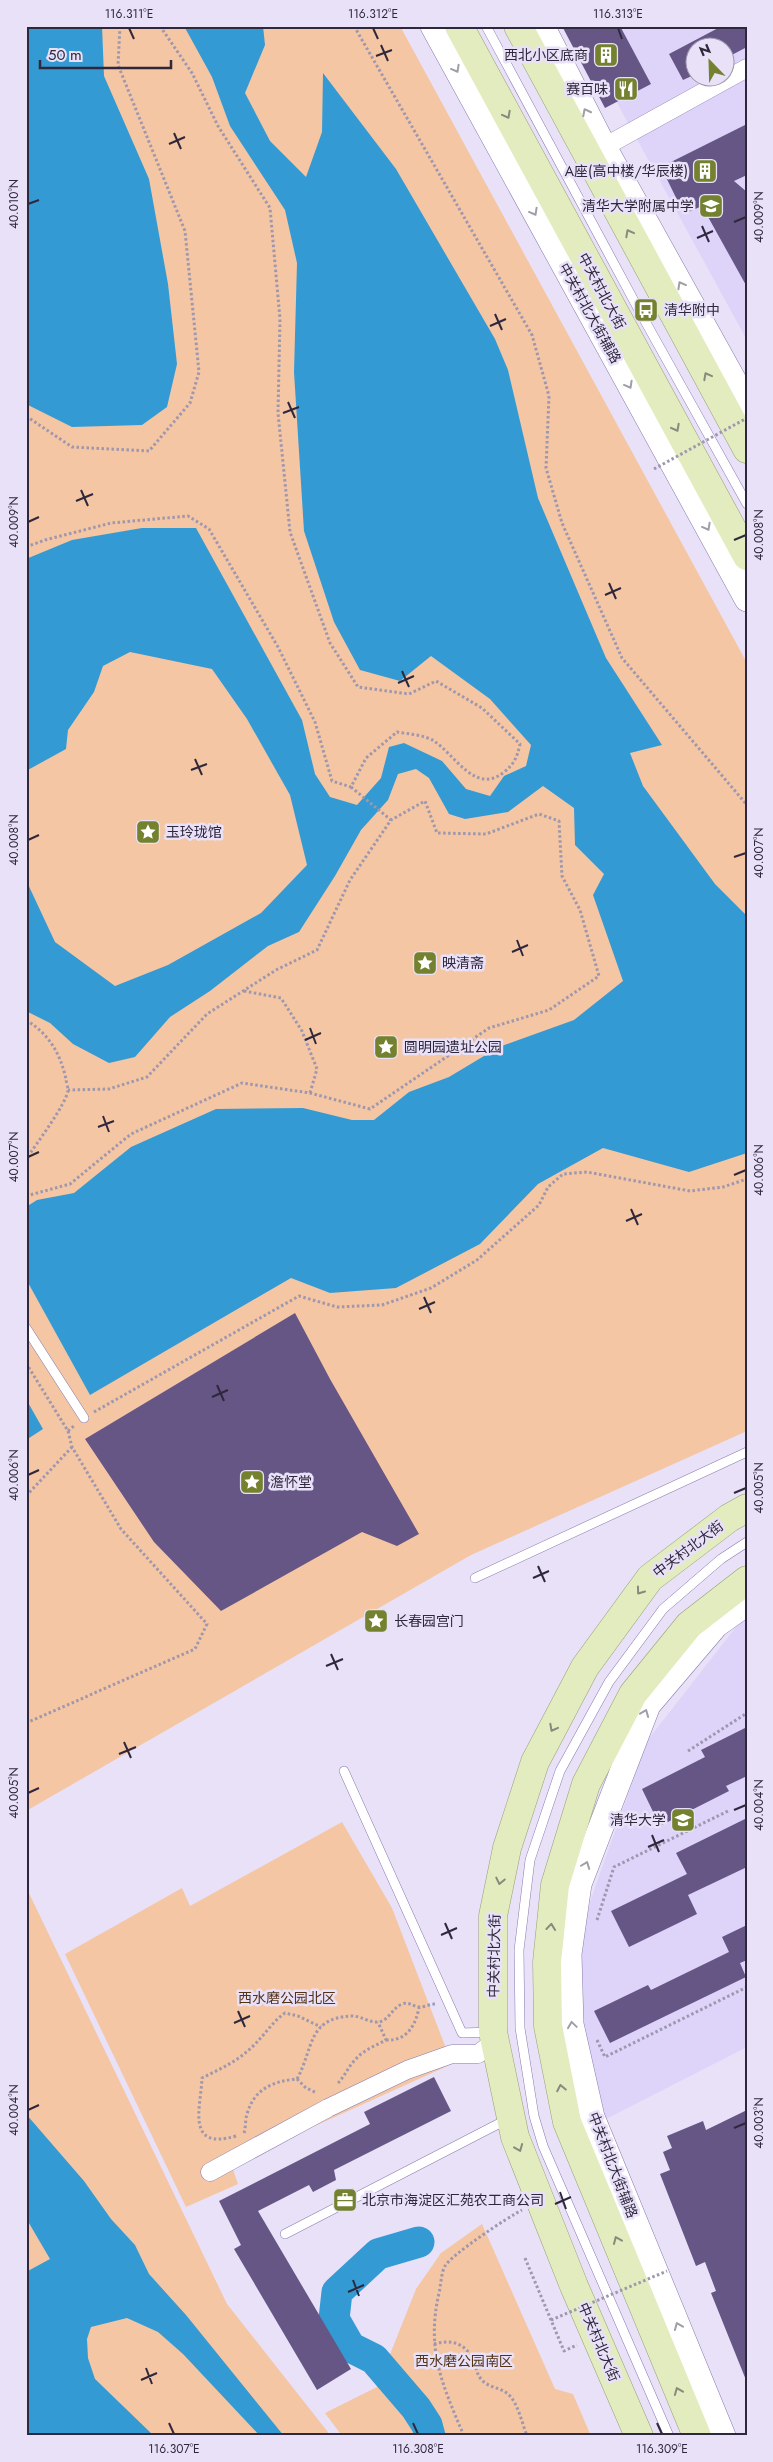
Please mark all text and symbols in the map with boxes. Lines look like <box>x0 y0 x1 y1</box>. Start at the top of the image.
text: 116.311°E <box>105 5 153 23</box>
text: 116.312°E <box>348 5 398 23</box>
text: 116.313°E <box>593 5 643 23</box>
scale bar <box>40 38 171 70</box>
north arrow <box>686 38 736 88</box>
text: N <box>696 39 714 61</box>
building icon: 西北小区底商 <box>593 42 619 68</box>
text: 50 m <box>48 44 82 66</box>
place label: 西北小区底商 <box>504 45 588 65</box>
one-way arrow <box>450 64 460 73</box>
restaurant icon: 赛百味 <box>613 76 639 102</box>
place label: 赛百味 <box>566 79 608 99</box>
one-way arrow <box>582 108 592 117</box>
one-way arrow <box>501 110 511 119</box>
building icon: A座(高中楼/华辰楼) <box>692 158 718 184</box>
place label: A座(高中楼/华辰楼) <box>565 161 688 181</box>
text: 40.010°N <box>5 179 23 229</box>
text: 40.009°N <box>750 191 768 243</box>
school or university icon: 清华大学附属中学 <box>698 193 724 219</box>
place label: 清华大学附属中学 <box>582 196 694 216</box>
one-way arrow <box>528 206 538 215</box>
one-way arrow <box>626 229 636 238</box>
street label: 中关村北大街 <box>573 249 631 333</box>
street label: 中关村北大街辅路 <box>554 259 626 367</box>
one-way arrow <box>677 282 687 291</box>
bus stop icon: 清华附中 <box>633 297 659 323</box>
place label: 清华附中 <box>664 300 720 320</box>
one-way arrow <box>703 372 713 381</box>
one-way arrow <box>623 379 633 388</box>
one-way arrow <box>670 422 680 431</box>
text: 40.009°N <box>5 496 23 548</box>
text: 40.008°N <box>750 509 768 561</box>
one-way arrow <box>701 522 711 531</box>
text: 40.008°N <box>5 814 23 866</box>
place icon: 玉玲珑馆 <box>135 819 161 845</box>
place label: 玉玲珑馆 <box>166 822 222 842</box>
text: 40.007°N <box>750 827 768 879</box>
place icon: 映清斋 <box>412 950 438 976</box>
place label: 映清斋 <box>442 953 484 973</box>
place icon: 圆明园遗址公园 <box>373 1034 399 1060</box>
place label: 圆明园遗址公园 <box>404 1037 502 1057</box>
text: 40.007°N <box>5 1131 23 1183</box>
text: 40.006°N <box>750 1144 768 1196</box>
text: 40.006°N <box>5 1449 23 1501</box>
text: 40.005°N <box>750 1462 768 1514</box>
place icon: 澹怀堂 <box>239 1469 265 1495</box>
place label: 澹怀堂 <box>270 1472 312 1492</box>
street label: 中关村北大街 <box>648 1516 728 1582</box>
one-way arrow <box>637 1585 646 1595</box>
place icon: 长春园宫门 <box>363 1608 389 1634</box>
place label: 长春园宫门 <box>394 1611 464 1631</box>
one-way arrow <box>638 1709 649 1718</box>
one-way arrow <box>549 1722 559 1731</box>
text: 40.005°N <box>5 1767 23 1819</box>
text: 40.004°N <box>750 1779 768 1831</box>
school or university icon: 清华大学 <box>670 1807 696 1833</box>
place label: 清华大学 <box>610 1810 666 1830</box>
one-way arrow <box>580 1861 590 1870</box>
one-way arrow <box>495 1876 506 1885</box>
street label: 中关村北大街 <box>483 1914 505 1998</box>
one-way arrow <box>545 1923 556 1931</box>
park label: 西水磨公园北区 <box>238 1988 336 2008</box>
one-way arrow <box>568 2021 578 2029</box>
text: 40.004°N <box>5 2084 23 2136</box>
one-way arrow <box>556 2084 566 2093</box>
text: 40.003°N <box>750 2097 768 2149</box>
street label: 中关村北大街辅路 <box>584 2109 642 2221</box>
one-way arrow <box>513 2143 523 2152</box>
office icon: 北京市海淀区汇苑农工商公司 <box>332 2187 358 2213</box>
place label: 北京市海淀区汇苑农工商公司 <box>362 2190 544 2210</box>
one-way arrow <box>612 2236 623 2245</box>
street label: 中关村北大街 <box>573 2299 625 2385</box>
one-way arrow <box>674 2322 684 2331</box>
park label: 西水磨公园南区 <box>415 2351 513 2371</box>
one-way arrow <box>674 2387 684 2396</box>
text: 116.307°E <box>148 2440 200 2458</box>
text: 116.308°E <box>392 2440 444 2458</box>
text: 116.309°E <box>636 2440 688 2458</box>

